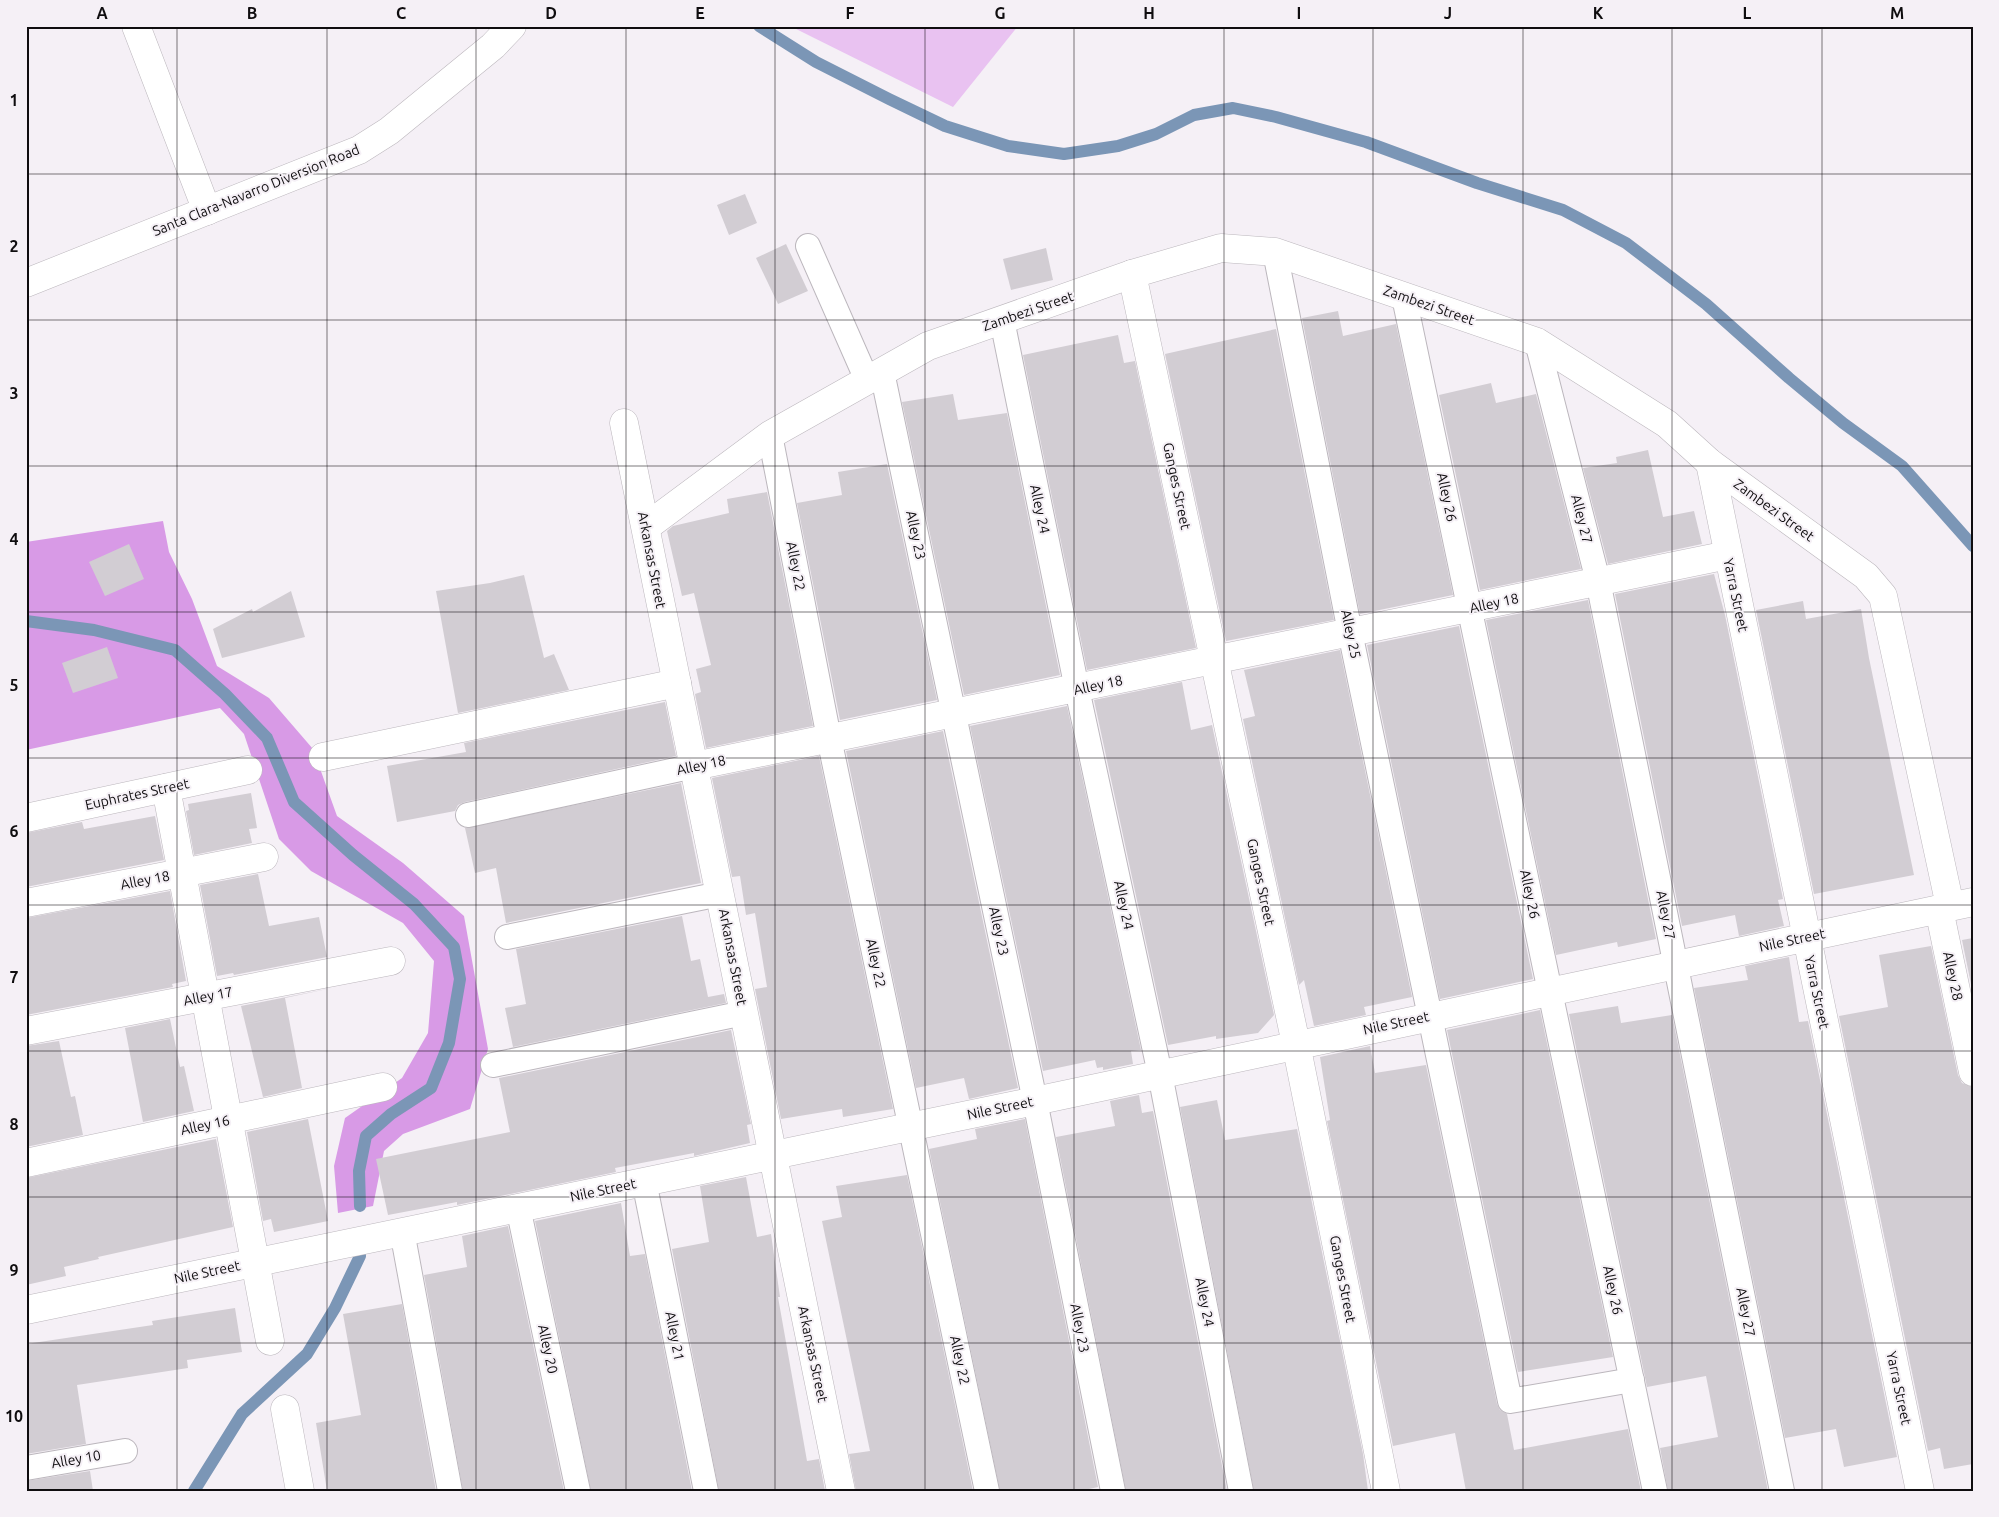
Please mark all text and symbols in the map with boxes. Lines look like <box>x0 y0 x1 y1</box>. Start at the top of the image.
text: A <box>96 4 108 22</box>
text: B <box>247 4 257 22</box>
text: C <box>396 4 406 22</box>
text: D <box>545 4 557 22</box>
text: E <box>695 4 705 22</box>
text: F <box>846 4 855 22</box>
text: G <box>994 4 1006 22</box>
text: H <box>1143 4 1155 22</box>
text: I <box>1297 4 1301 22</box>
text: J <box>1444 4 1452 22</box>
text: K <box>1593 4 1604 22</box>
text: L <box>1743 4 1752 22</box>
text: M <box>1890 4 1904 22</box>
text: 1 <box>9 91 19 109</box>
street label: Santa Clara-Navarro Diversion Road <box>150 141 362 239</box>
text: 2 <box>9 237 19 255</box>
street label: Zambezi Street <box>1381 282 1477 328</box>
street label: Zambezi Street <box>980 288 1076 334</box>
text: 3 <box>9 384 19 402</box>
street label: Ganges Street <box>1160 441 1194 531</box>
street label: Alley 26 <box>1434 471 1460 523</box>
street label: Zambezi Street <box>1731 476 1818 545</box>
street label: Alley 24 <box>1027 483 1053 535</box>
street label: Alley 27 <box>1568 493 1596 545</box>
street label: Alley 23 <box>903 509 929 561</box>
street label: Arkansas Street <box>635 510 669 610</box>
text: 4 <box>9 530 19 548</box>
street label: Alley 22 <box>783 540 809 592</box>
street label: Yarra Street <box>1720 557 1752 634</box>
street label: Alley 18 <box>1468 590 1520 616</box>
street label: Alley 25 <box>1338 608 1364 660</box>
street label: Alley 18 <box>1072 672 1124 698</box>
text: 5 <box>9 676 19 694</box>
street label: Alley 18 <box>675 752 727 778</box>
street label: Euphrates Street <box>83 775 191 813</box>
text: 6 <box>9 822 19 840</box>
street label: Ganges Street <box>1244 837 1278 927</box>
street label: Alley 18 <box>119 867 171 893</box>
street label: Alley 26 <box>1517 868 1543 920</box>
street label: Alley 24 <box>1111 879 1137 931</box>
street label: Alley 27 <box>1653 889 1679 941</box>
street label: Alley 23 <box>986 905 1012 957</box>
street label: Arkansas Street <box>716 907 750 1007</box>
street label: Nile Street <box>1758 925 1827 955</box>
street label: Alley 22 <box>863 937 889 989</box>
street label: Alley 28 <box>1940 950 1966 1002</box>
street label: Yarra Street <box>1801 954 1833 1031</box>
text: 7 <box>9 968 19 986</box>
street label: Alley 17 <box>182 983 234 1009</box>
street label: Nile Street <box>1362 1008 1431 1038</box>
street label: Nile Street <box>966 1093 1035 1123</box>
street label: Alley 16 <box>179 1112 231 1138</box>
text: 8 <box>9 1115 19 1133</box>
street label: Nile Street <box>569 1175 638 1205</box>
street label: Ganges Street <box>1327 1234 1359 1325</box>
street label: Nile Street <box>173 1257 242 1287</box>
text: 9 <box>9 1261 19 1279</box>
street label: Alley 26 <box>1600 1264 1626 1316</box>
street label: Alley 24 <box>1192 1276 1218 1328</box>
street label: Alley 27 <box>1733 1286 1759 1338</box>
street label: Alley 23 <box>1067 1302 1093 1354</box>
street label: Arkansas Street <box>795 1304 831 1404</box>
street label: Alley 21 <box>662 1310 688 1362</box>
street label: Alley 20 <box>535 1323 561 1375</box>
street label: Alley 22 <box>947 1334 973 1386</box>
street label: Yarra Street <box>1883 1350 1915 1427</box>
text: 10 <box>5 1407 23 1425</box>
street label: Alley 10 <box>50 1447 102 1471</box>

